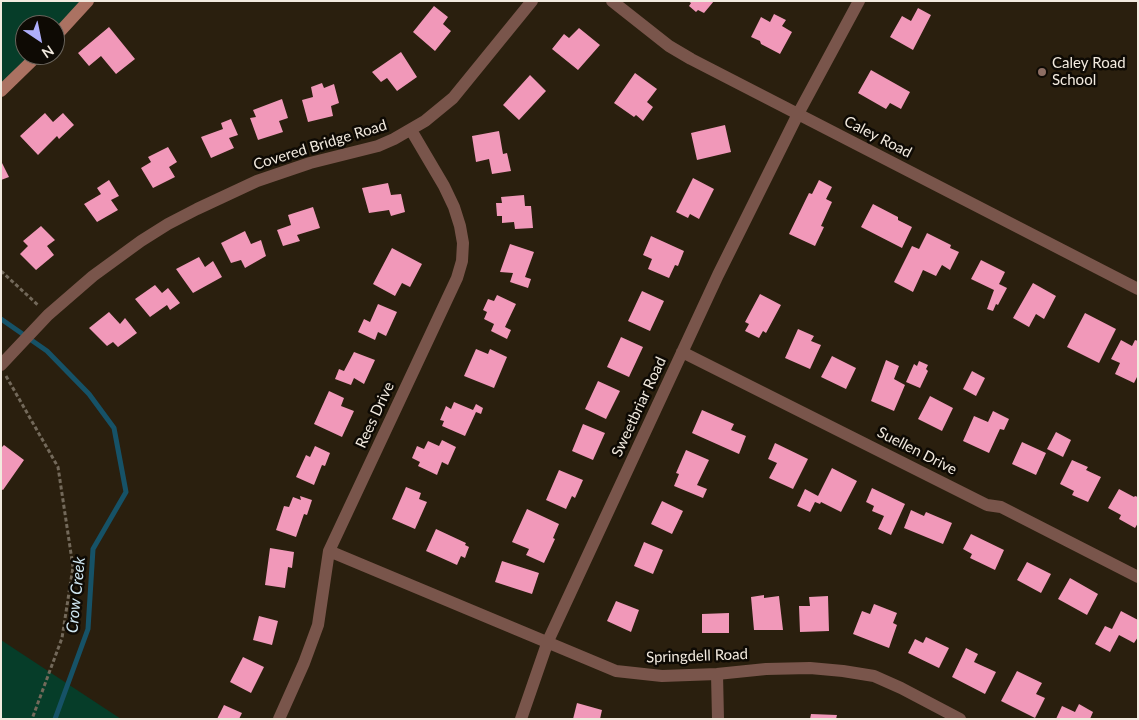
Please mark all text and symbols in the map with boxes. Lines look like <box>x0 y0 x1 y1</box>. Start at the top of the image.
north arrow <box>15 15 65 65</box>
text: N <box>39 42 57 62</box>
place label: Caley Road School <box>1052 54 1126 89</box>
marker: Caley Road School <box>1036 66 1048 78</box>
street label: Caley Road <box>841 112 915 162</box>
street label: Covered Bridge Road <box>251 116 389 174</box>
street label: Sweetbriar Road <box>608 354 670 460</box>
street label: Rees Drive <box>352 379 398 451</box>
street label: Suellen Drive <box>874 423 960 479</box>
water label: Crow Creek <box>62 556 90 634</box>
street label: Springdell Road <box>646 645 748 667</box>

